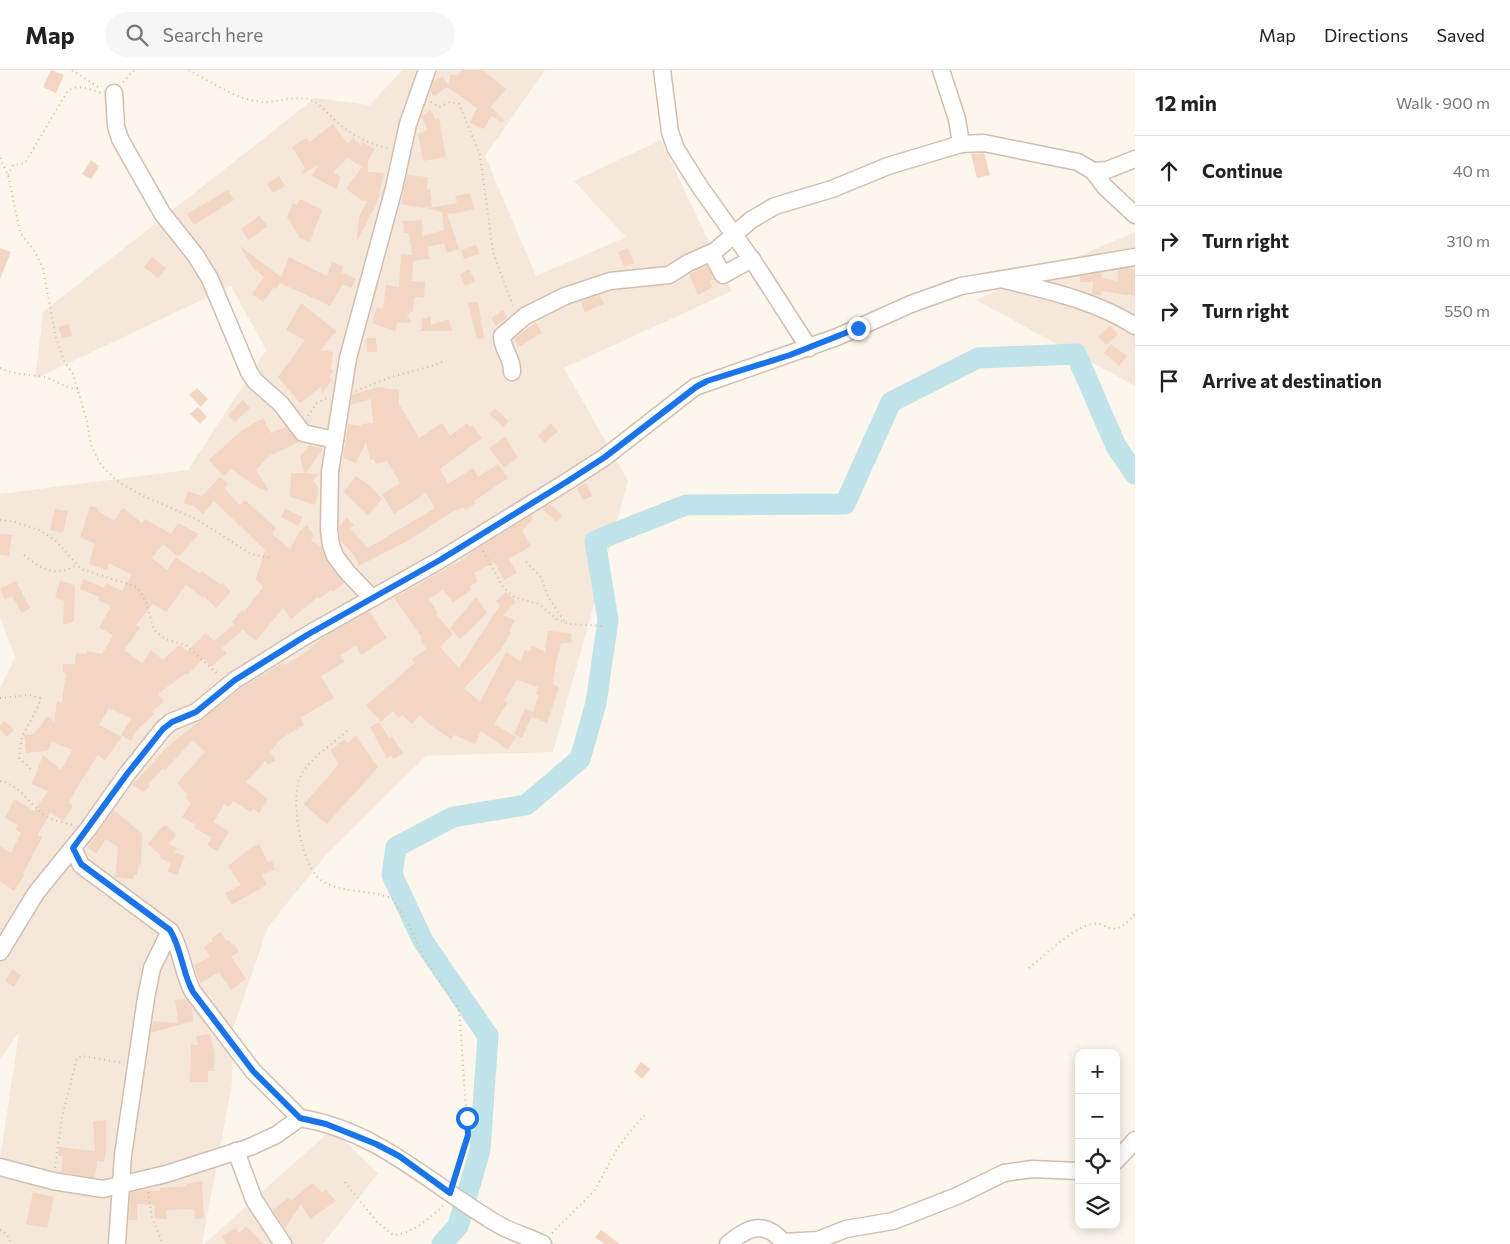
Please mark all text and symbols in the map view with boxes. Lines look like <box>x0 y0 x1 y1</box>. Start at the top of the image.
search box <box>105 12 455 57</box>
text: Map <box>25 20 75 49</box>
icon: search <box>123 21 151 49</box>
text: Search here <box>163 23 263 46</box>
text: Map <box>1259 24 1296 46</box>
text: Directions <box>1324 24 1408 46</box>
text: Saved <box>1436 24 1485 46</box>
text: 12 min <box>1155 90 1217 115</box>
text: Walk · 900 m <box>1396 93 1490 112</box>
icon: ahead <box>1155 157 1183 185</box>
text: Continue <box>1202 159 1282 182</box>
text: 40 m <box>1453 161 1490 180</box>
icon: right <box>1155 227 1183 255</box>
text: Turn right <box>1202 229 1289 252</box>
text: 310 m <box>1447 231 1490 250</box>
icon: right <box>1155 297 1183 325</box>
text: Turn right <box>1202 299 1289 322</box>
text: 550 m <box>1444 301 1490 320</box>
route end <box>847 317 870 340</box>
icon: arrive <box>1155 367 1183 395</box>
text: Arrive at destination <box>1202 369 1382 392</box>
map controls <box>1075 1049 1120 1229</box>
button: + <box>1075 1049 1120 1094</box>
button: − <box>1075 1094 1120 1139</box>
route start <box>456 1107 479 1130</box>
button: locate <box>1075 1139 1120 1184</box>
button: layers <box>1075 1184 1120 1229</box>

